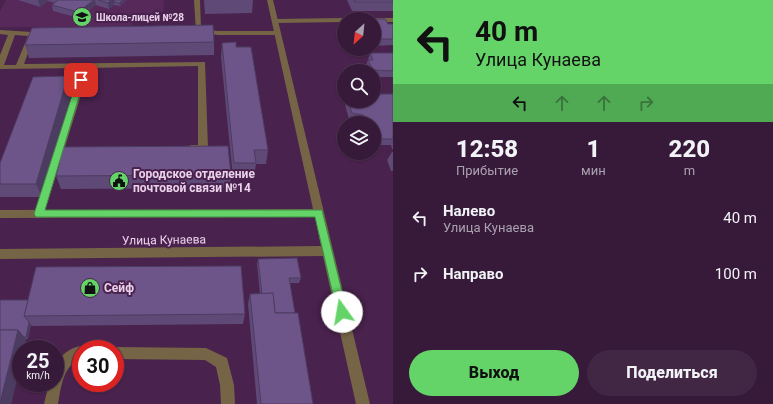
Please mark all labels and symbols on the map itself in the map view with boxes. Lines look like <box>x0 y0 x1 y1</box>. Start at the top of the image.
school or university icon: Школа-лицей №28 <box>71 6 93 28</box>
place label: Школа-лицей №28 <box>96 12 184 23</box>
north arrow <box>337 12 381 56</box>
pin <box>64 63 98 97</box>
place label: Городское отделение почтовой связи №14 <box>133 167 255 195</box>
public building icon: Городское отделение почтовой связи №14 <box>108 170 130 192</box>
street label: Улица Кунаева <box>122 232 206 248</box>
shop icon: Сейф <box>79 277 101 299</box>
place label: Сейф <box>104 281 134 295</box>
position arrow <box>321 291 363 333</box>
speed limit sign: 30 <box>72 340 124 392</box>

